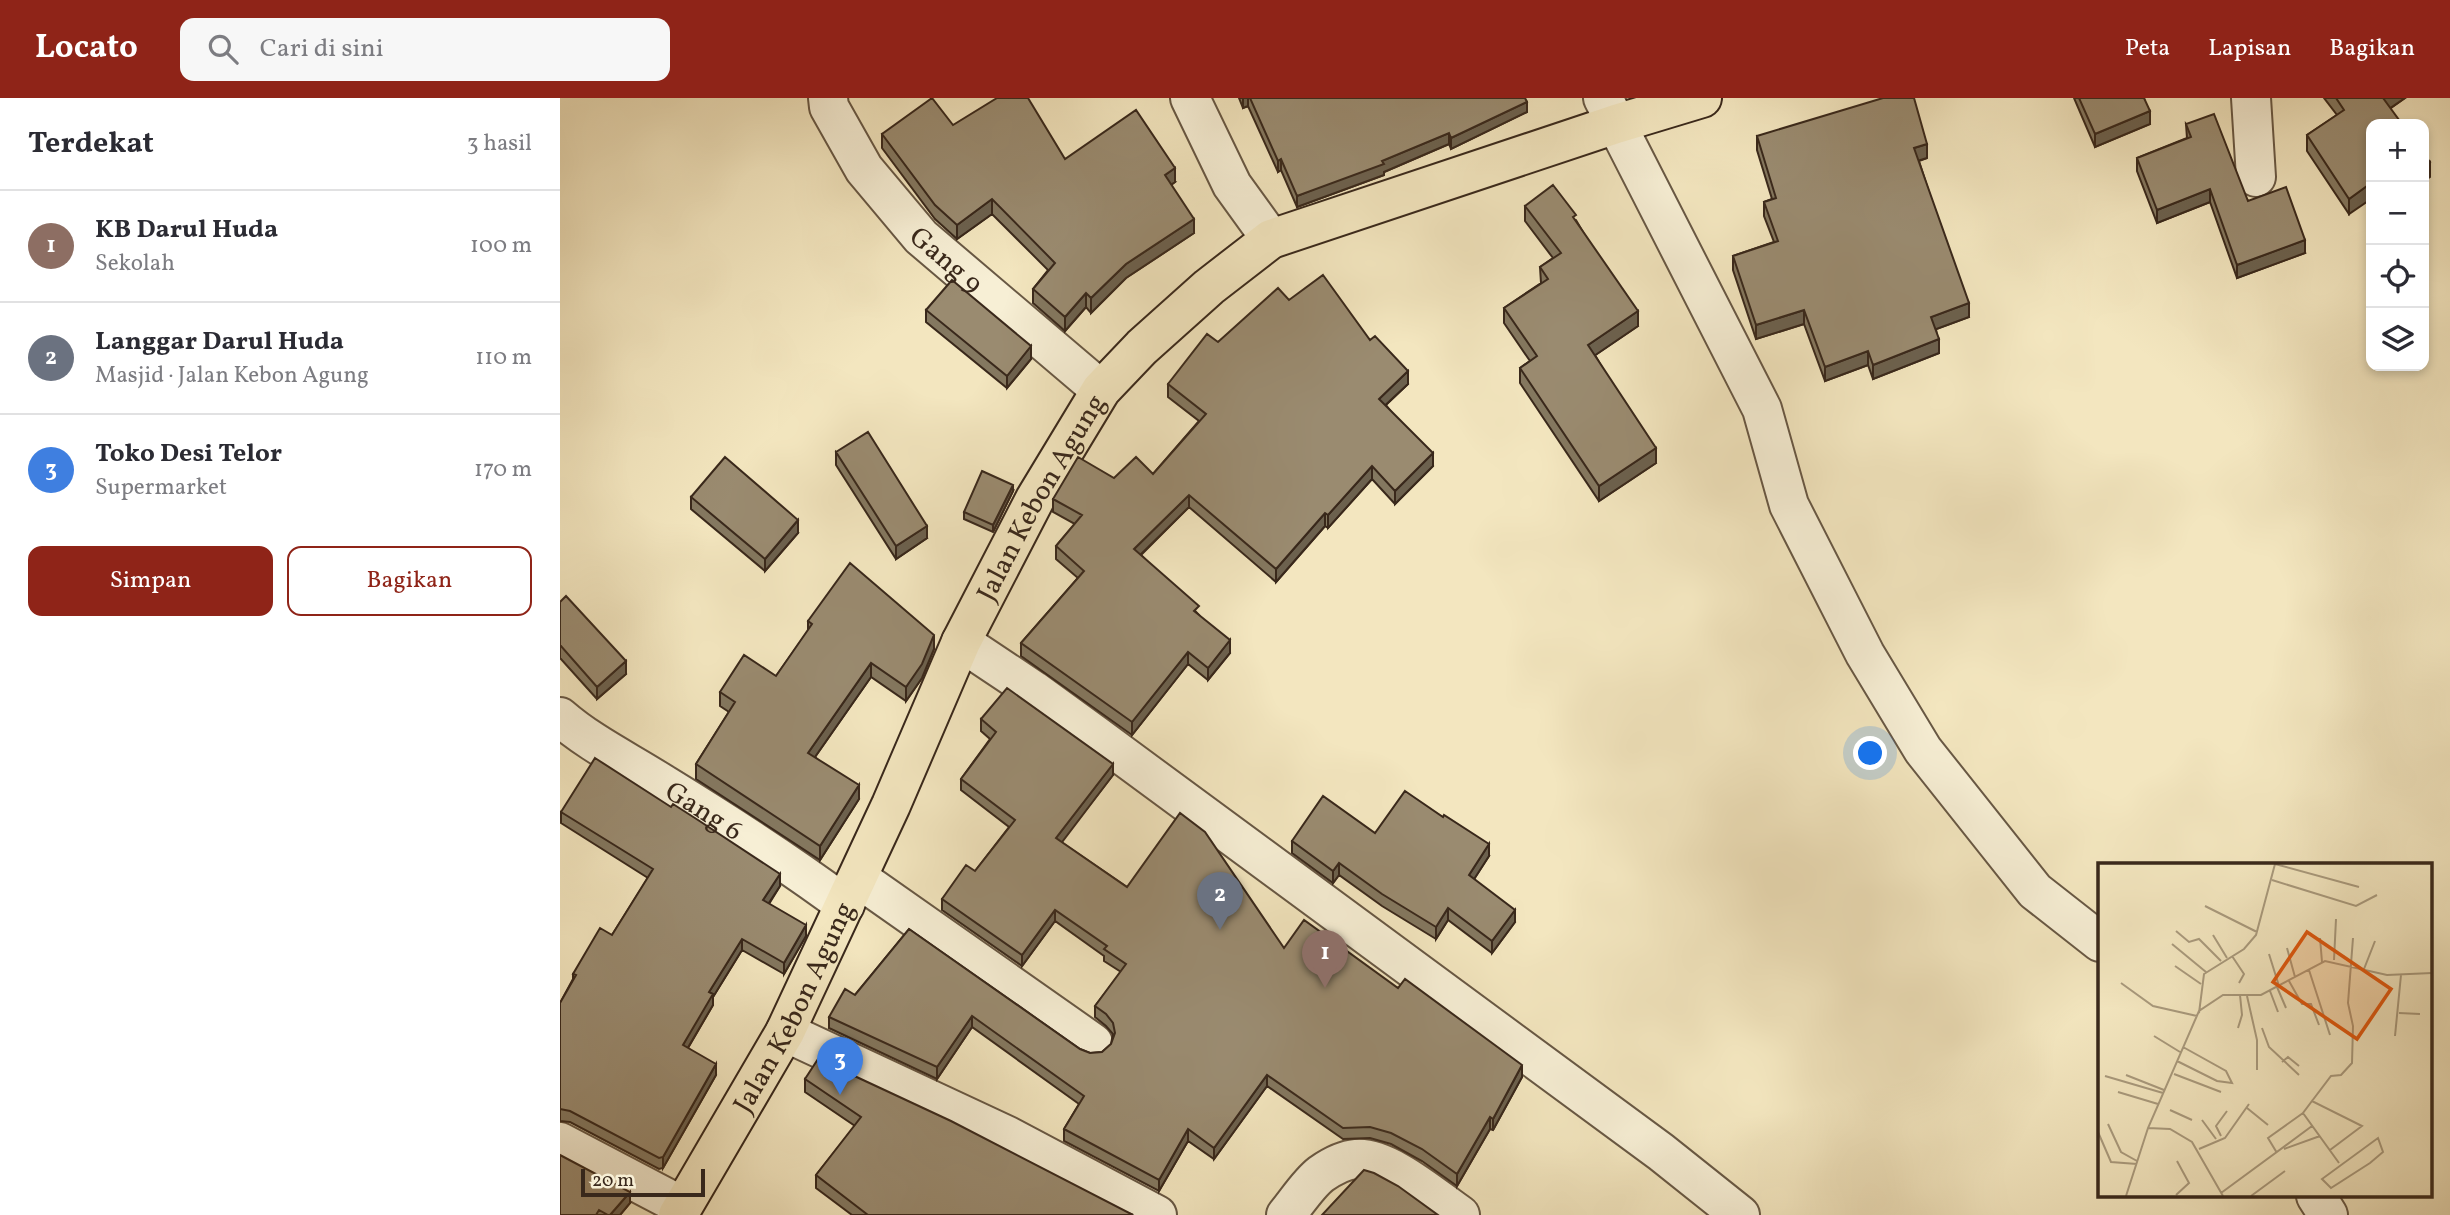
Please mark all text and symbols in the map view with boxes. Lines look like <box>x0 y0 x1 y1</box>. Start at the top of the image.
search box <box>180 18 670 81</box>
text: Locato <box>35 26 138 72</box>
icon: search <box>204 30 242 68</box>
text: Cari di sini <box>260 31 384 67</box>
text: Peta <box>2125 32 2170 66</box>
text: Lapisan <box>2208 32 2291 66</box>
text: Bagikan <box>2329 32 2415 66</box>
map controls <box>2366 119 2429 371</box>
button: + <box>2366 119 2429 182</box>
text: Terdekat <box>28 123 154 165</box>
text: 3 hasil <box>467 128 532 160</box>
button: − <box>2366 182 2429 245</box>
text: KB Darul Huda <box>95 212 278 248</box>
street label: Gang 9 <box>900 218 991 304</box>
text: 1 <box>46 230 56 262</box>
text: 100 m <box>470 230 532 262</box>
button: locate <box>2366 245 2429 308</box>
text: Sekolah <box>95 248 175 280</box>
button: layers <box>2366 308 2429 371</box>
text: Langgar Darul Huda <box>95 324 344 360</box>
text: 2 <box>45 342 57 374</box>
text: 110 m <box>475 342 532 374</box>
text: Masjid · Jalan Kebon Agung <box>95 360 369 392</box>
street label: Jalan Kebon Agung <box>968 387 1116 609</box>
text: Toko Desi Telor <box>95 436 282 472</box>
text: 3 <box>45 454 57 486</box>
text: 170 m <box>474 454 532 486</box>
text: Supermarket <box>95 472 227 504</box>
button: Simpan <box>28 546 273 616</box>
button: Bagikan <box>287 546 532 616</box>
your location <box>1853 736 1887 770</box>
street label: Gang 6 <box>657 773 750 851</box>
inset map <box>2098 863 2432 1198</box>
pin: 2 <box>1197 872 1243 930</box>
street label: Jalan Kebon Agung <box>725 896 865 1121</box>
pin: 1 <box>1302 930 1348 988</box>
pin: 3 <box>817 1037 863 1095</box>
scale bar <box>581 1166 705 1198</box>
text: 20 m <box>592 1168 634 1194</box>

